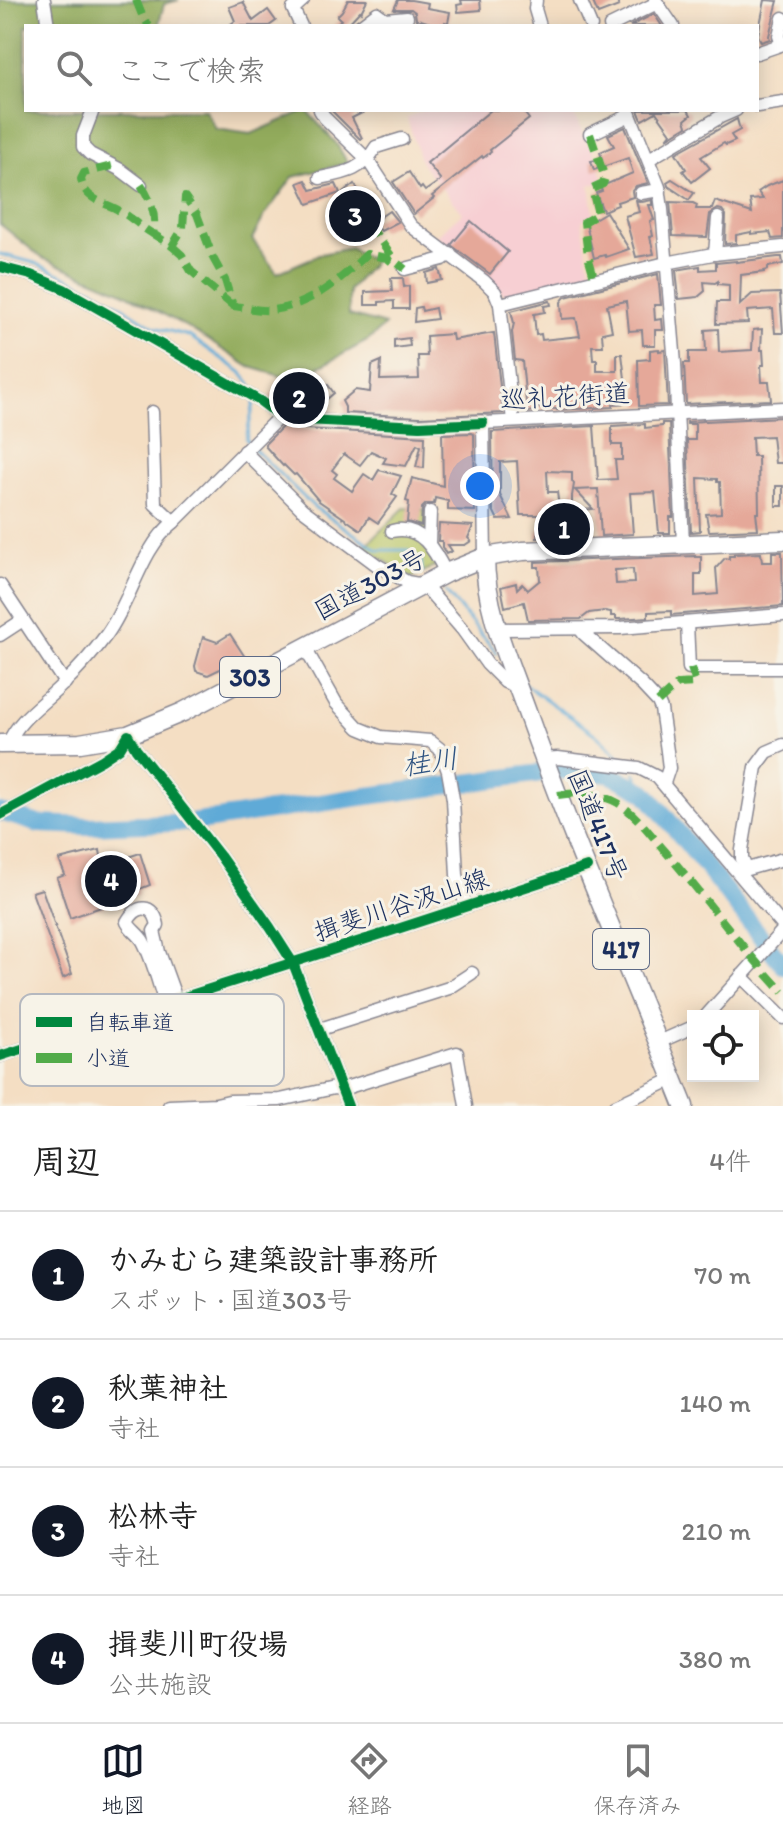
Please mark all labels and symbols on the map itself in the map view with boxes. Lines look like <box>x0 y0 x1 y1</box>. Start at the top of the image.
pin: 3 <box>329 186 381 246</box>
pin: 2 <box>273 368 325 428</box>
street label: 巡礼花街道 <box>499 377 631 415</box>
your location <box>460 466 500 506</box>
pin: 1 <box>538 499 590 559</box>
street label: 国道303号 <box>308 541 432 627</box>
road number: 303 <box>220 657 280 697</box>
water label: 桂川 <box>400 740 460 782</box>
street label: 国道417号 <box>561 764 635 886</box>
pin: 4 <box>85 851 137 911</box>
street label: 揖斐川谷汲山線 <box>310 862 492 948</box>
road number: 417 <box>593 929 649 969</box>
legend <box>20 994 284 1086</box>
text: 自転車道 <box>86 1009 174 1036</box>
text: 小道 <box>86 1045 130 1072</box>

